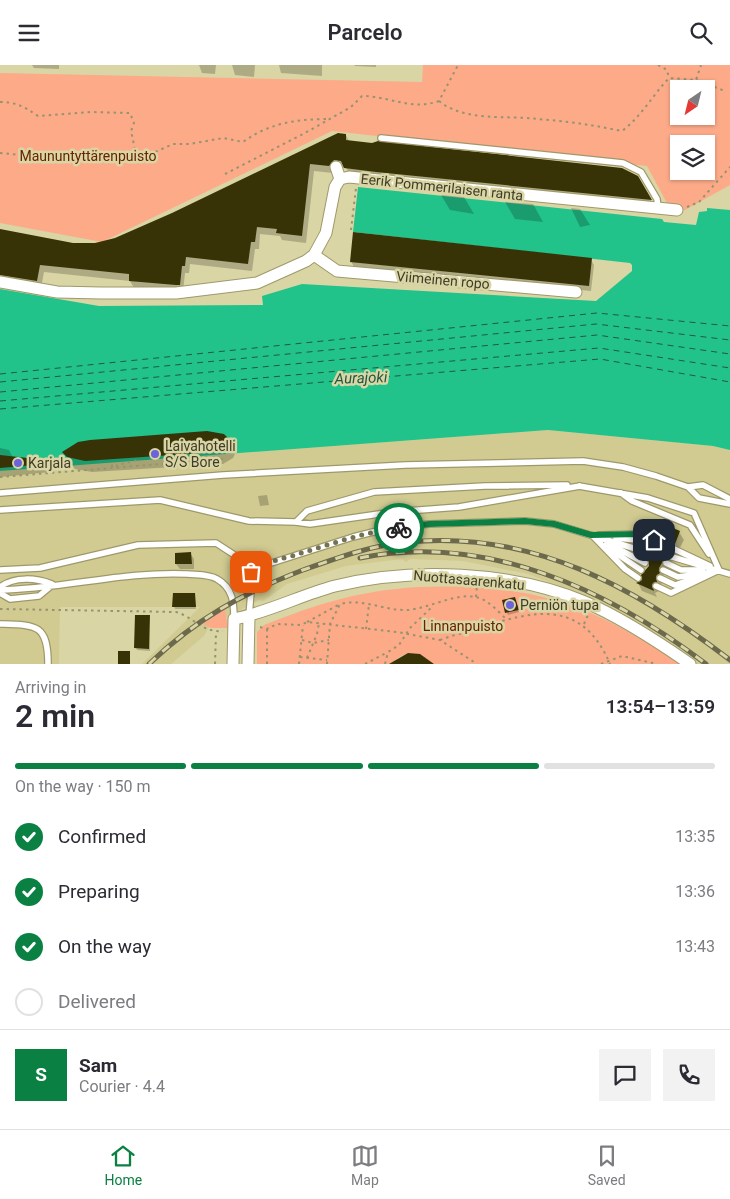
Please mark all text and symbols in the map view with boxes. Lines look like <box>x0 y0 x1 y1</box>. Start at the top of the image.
icon: menu <box>15 19 43 47</box>
icon: search <box>687 19 715 47</box>
text: Parcelo <box>327 20 403 45</box>
north arrow <box>670 80 715 125</box>
map controls <box>670 80 715 180</box>
button: layers <box>670 135 715 180</box>
park label: Maununtyttärenpuisto <box>19 148 157 164</box>
street label: Eerik Pommerilaisen ranta <box>360 171 524 203</box>
street label: Viimeinen ropo <box>396 268 490 292</box>
water label: Aurajoki <box>333 368 388 388</box>
place label: Laivahotelli S/S Bore <box>165 438 236 470</box>
marker: Laivahotelli S/S Bore <box>149 448 161 460</box>
place label: Karjala <box>28 455 71 471</box>
marker: Karjala <box>12 457 24 469</box>
courier <box>374 503 424 553</box>
icon: bike <box>385 514 413 542</box>
pin <box>633 519 675 561</box>
icon: home <box>640 526 668 554</box>
pin <box>230 551 272 593</box>
icon: bag <box>237 558 265 586</box>
street label: Nuottasaarenkatu <box>413 567 525 593</box>
place label: Perniön tupa <box>520 597 599 613</box>
marker: Perniön tupa <box>504 599 516 611</box>
park label: Linnanpuisto <box>423 618 503 634</box>
text: Arriving in <box>15 678 86 697</box>
text: 13:54–13:59 <box>606 695 715 718</box>
text: 2 min <box>15 697 95 735</box>
text: On the way · 150 m <box>15 777 151 796</box>
icon: check <box>15 823 43 851</box>
text: Confirmed <box>58 825 146 848</box>
text: 13:35 <box>675 827 715 846</box>
icon: check <box>15 878 43 906</box>
text: Preparing <box>58 880 140 903</box>
text: 13:36 <box>675 882 715 901</box>
icon: check <box>15 933 43 961</box>
text: On the way <box>58 935 151 958</box>
text: 13:43 <box>675 937 715 956</box>
text: Delivered <box>58 990 136 1013</box>
button: chat <box>599 1049 651 1101</box>
button: phone <box>663 1049 715 1101</box>
text: Sam <box>79 1054 117 1077</box>
text: S <box>35 1063 47 1086</box>
text: Courier · 4.4 <box>79 1077 165 1096</box>
tab: Home <box>104 1142 142 1188</box>
tab: Map <box>351 1142 379 1188</box>
tab: Saved <box>588 1142 626 1188</box>

